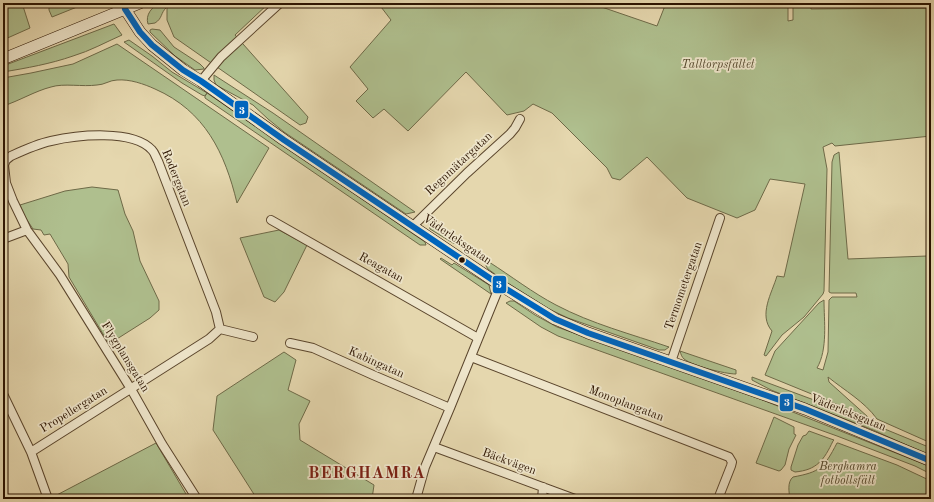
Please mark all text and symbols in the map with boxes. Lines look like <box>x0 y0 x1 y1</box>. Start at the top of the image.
park label: Talltorpsfältet <box>681 58 755 71</box>
line badge: 3 <box>234 100 249 119</box>
text: 3 <box>239 106 245 117</box>
street label: Regnmätargatan <box>423 130 495 198</box>
street label: Rodergatan <box>159 148 193 209</box>
street label: Väderleksgatan <box>420 213 494 268</box>
street label: Termometergatan <box>663 240 705 332</box>
street label: Reagatan <box>357 251 406 285</box>
unlabelled marker <box>457 255 467 265</box>
line badge: 3 <box>492 275 507 294</box>
text: 3 <box>496 280 502 291</box>
street label: Flygplansgatan <box>99 320 152 395</box>
street label: Kabingatan <box>346 345 406 381</box>
street label: Propellergatan <box>38 384 110 435</box>
street label: Monoplangatan <box>587 384 666 424</box>
street label: Väderleksgatan <box>808 392 888 434</box>
line badge: 3 <box>779 393 794 412</box>
text: 3 <box>784 398 790 409</box>
street label: Bäckvägen <box>480 447 538 477</box>
park label: Berghamra fotbollsfält <box>818 461 878 487</box>
district label: BERGHAMRA <box>308 466 426 482</box>

